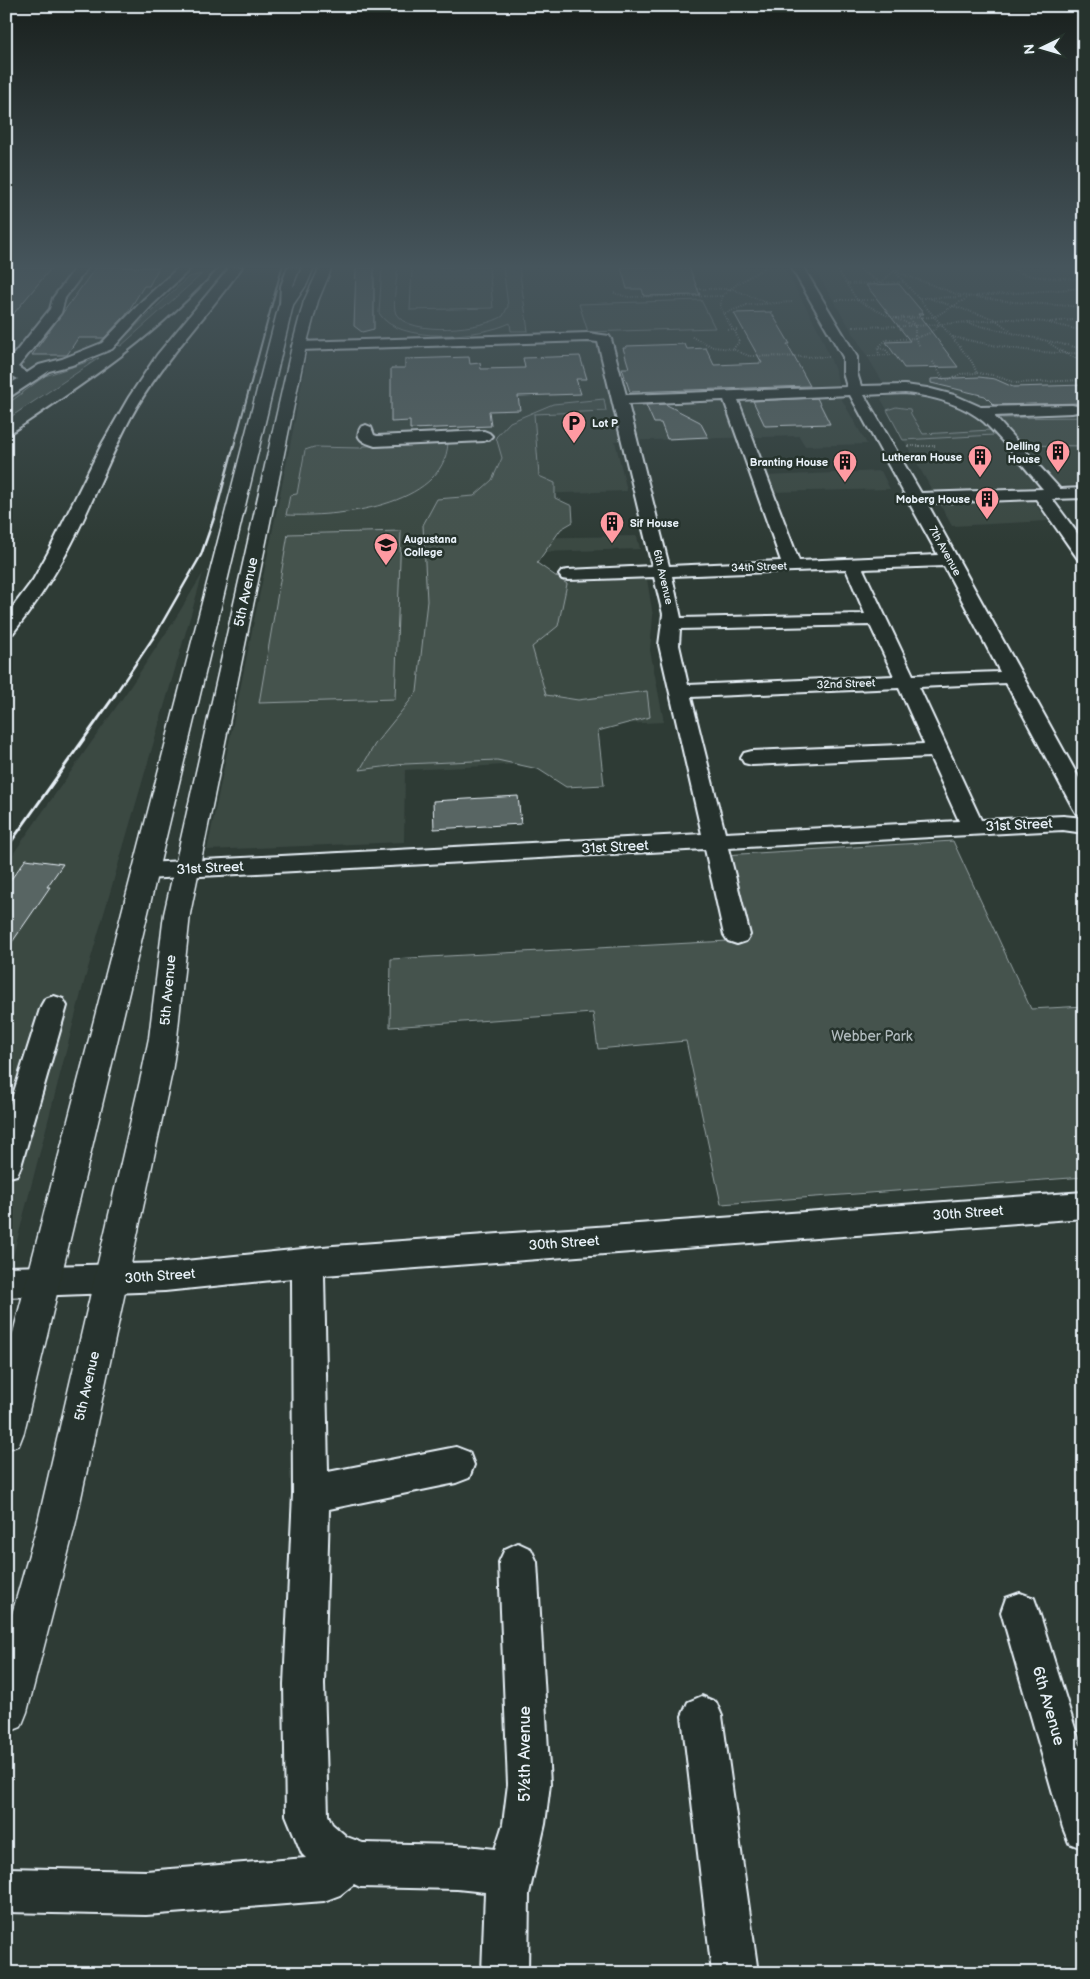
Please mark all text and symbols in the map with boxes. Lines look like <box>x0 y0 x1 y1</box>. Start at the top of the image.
north arrow <box>1018 22 1068 72</box>
text: N <box>1021 43 1038 55</box>
parking icon: Lot P <box>561 410 587 444</box>
place label: Lot P <box>592 417 618 430</box>
building icon: Delling House <box>1045 439 1071 473</box>
place label: Delling House <box>1005 440 1040 466</box>
building icon: Lutheran House <box>967 444 993 478</box>
building icon: Branting House <box>832 449 858 483</box>
place label: Lutheran House <box>882 451 962 464</box>
place label: Branting House <box>750 456 828 469</box>
building icon: Moberg House <box>974 486 1000 520</box>
place label: Moberg House <box>896 493 970 506</box>
building icon: Sif House <box>599 510 625 544</box>
place label: Sif House <box>630 517 679 530</box>
street label: 7th Avenue <box>926 524 964 579</box>
school or university icon: Augustana College <box>373 532 399 566</box>
place label: Augustana College <box>403 533 457 559</box>
street label: 6th Avenue <box>650 548 676 606</box>
street label: 5th Avenue <box>230 556 262 628</box>
street label: 34th Street <box>731 560 788 574</box>
street label: 32nd Street <box>816 676 876 692</box>
street label: 31st Street <box>985 815 1054 835</box>
street label: 31st Street <box>581 837 650 857</box>
street label: 31st Street <box>176 858 245 878</box>
street label: 5th Avenue <box>156 954 180 1026</box>
park label: Webber Park <box>831 1028 913 1045</box>
street label: 30th Street <box>932 1202 1005 1224</box>
street label: 30th Street <box>528 1232 601 1254</box>
street label: 30th Street <box>124 1265 197 1287</box>
street label: 5th Avenue <box>71 1350 103 1422</box>
street label: 6th Avenue <box>1028 1664 1069 1748</box>
street label: 5½th Avenue <box>516 1705 535 1802</box>

